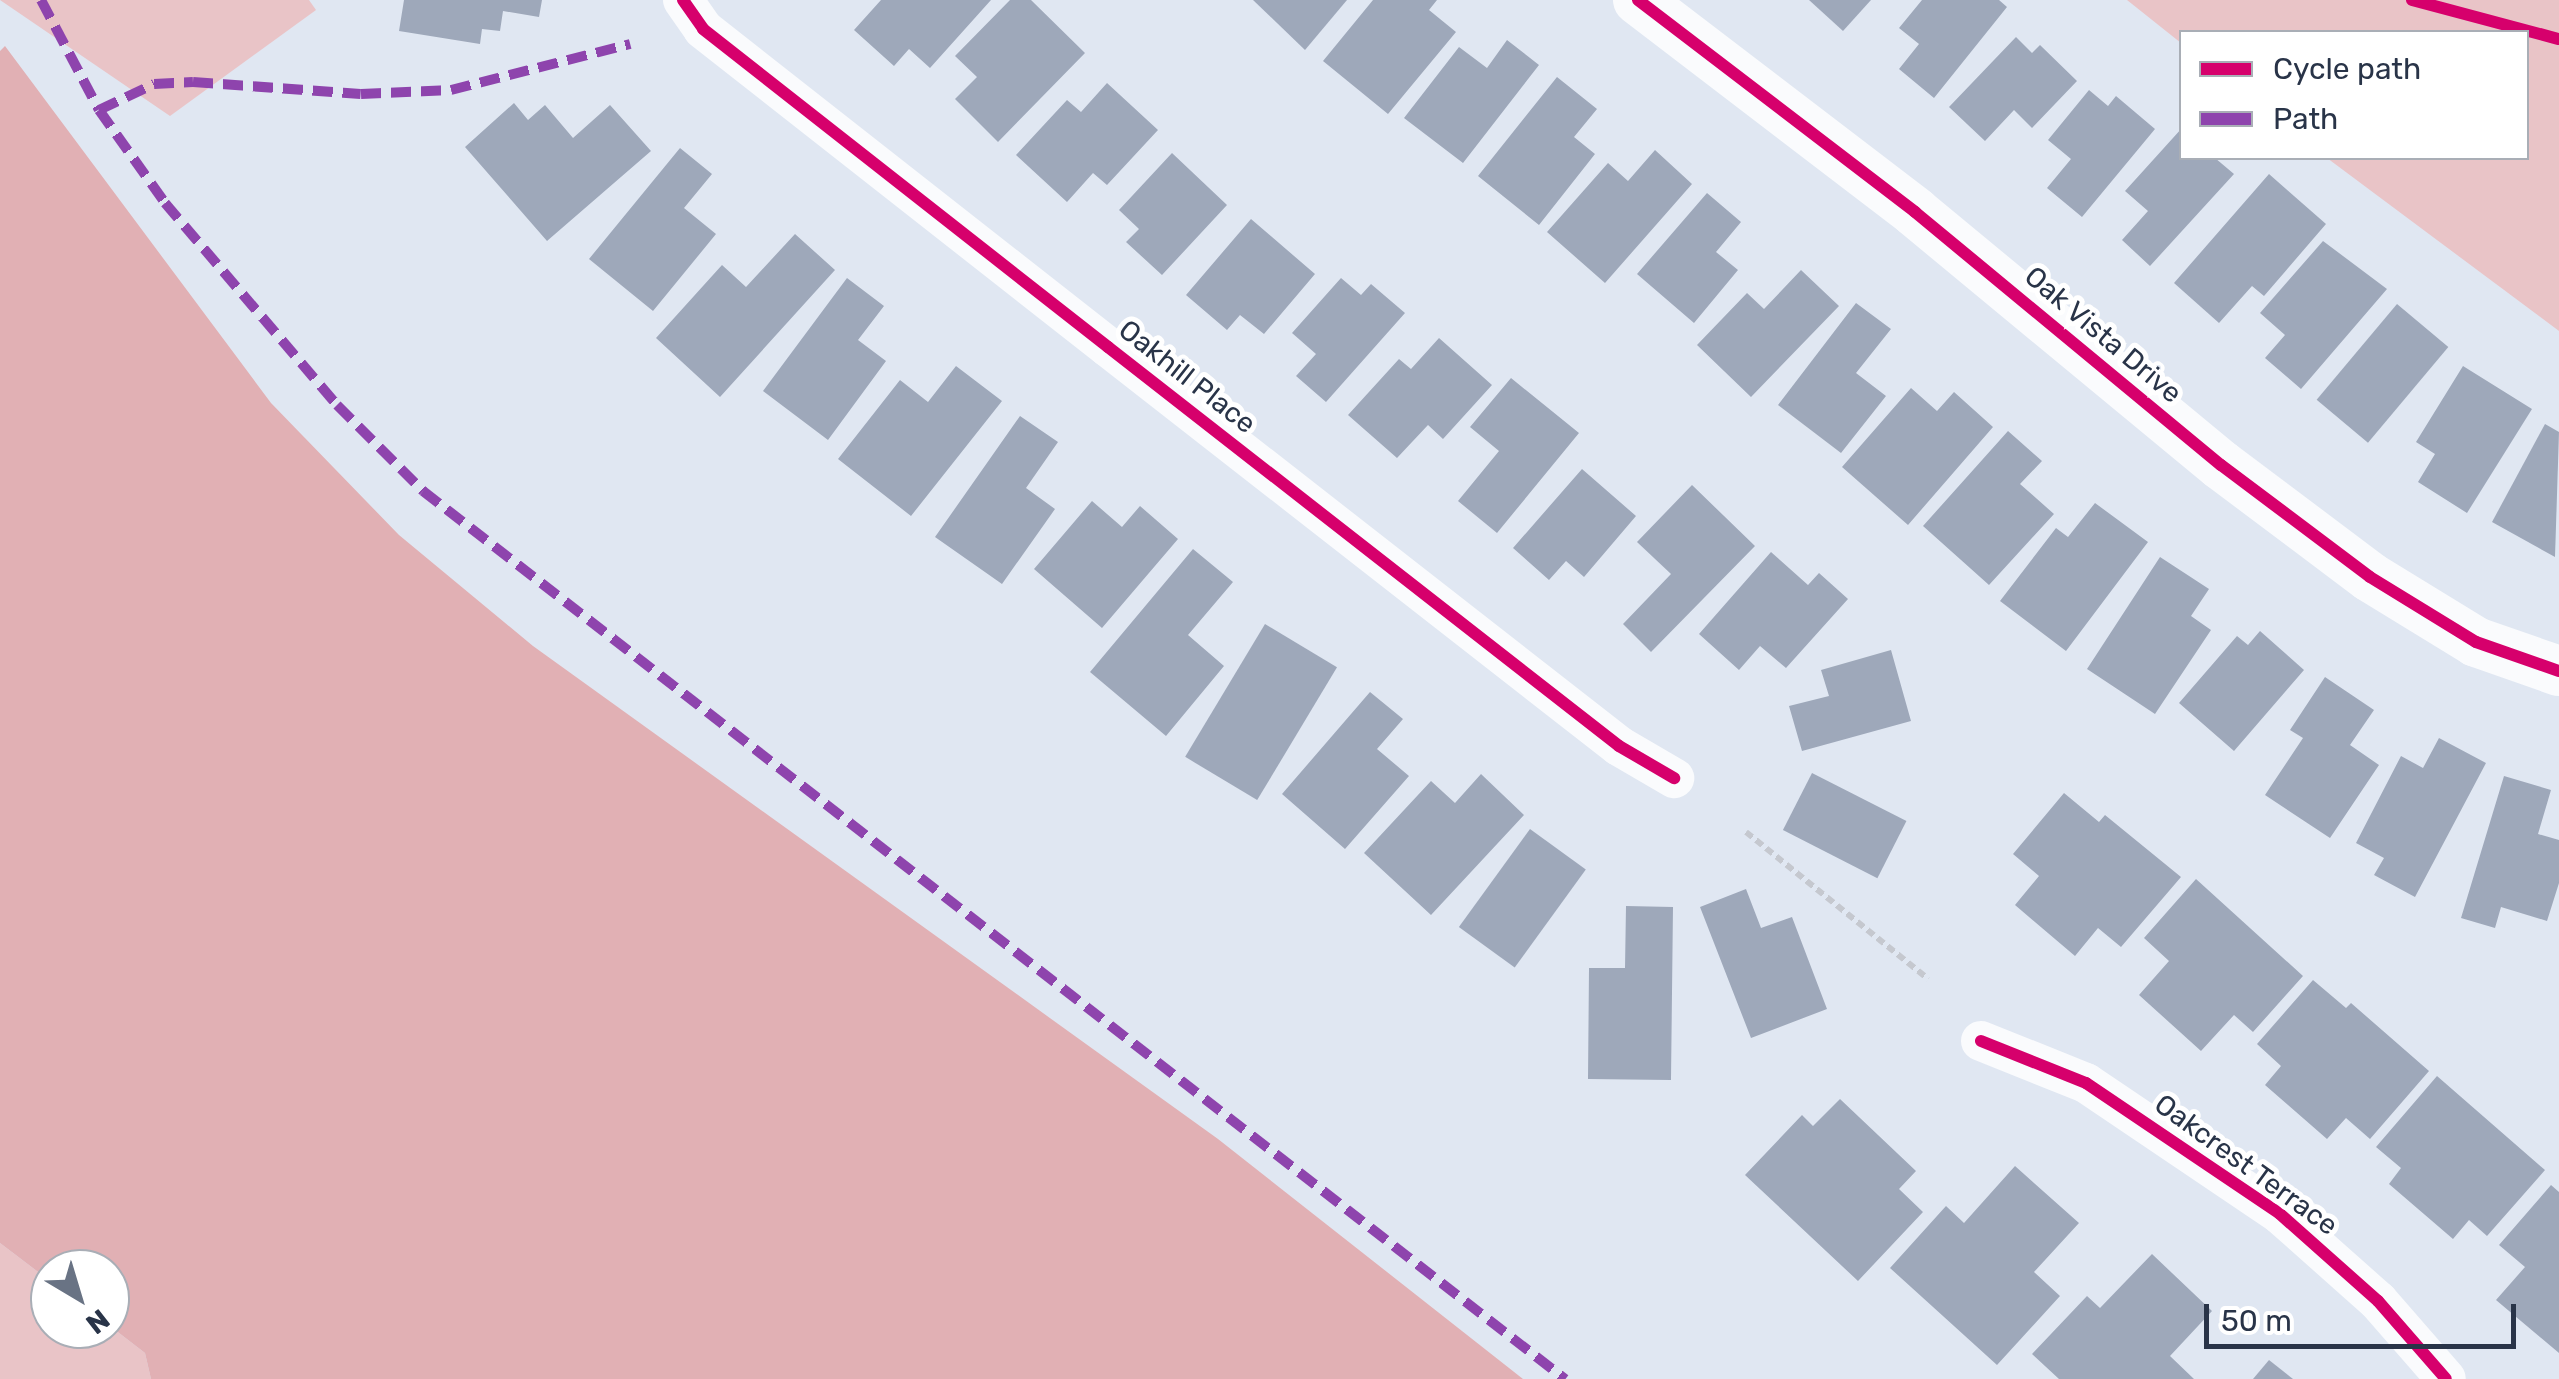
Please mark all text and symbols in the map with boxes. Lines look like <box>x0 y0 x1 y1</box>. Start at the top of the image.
legend <box>2179 30 2529 160</box>
text: Cycle path <box>2273 51 2421 87</box>
text: Path <box>2273 101 2338 137</box>
street label: Oak Vista Drive <box>2017 259 2189 411</box>
street label: Oakhill Place <box>1112 313 1262 441</box>
street label: Oakcrest Terrace <box>2148 1087 2344 1243</box>
north arrow <box>30 1249 130 1349</box>
scale bar <box>2209 1284 2522 1346</box>
text: N <box>79 1302 116 1341</box>
text: 50 m <box>2221 1303 2292 1339</box>

